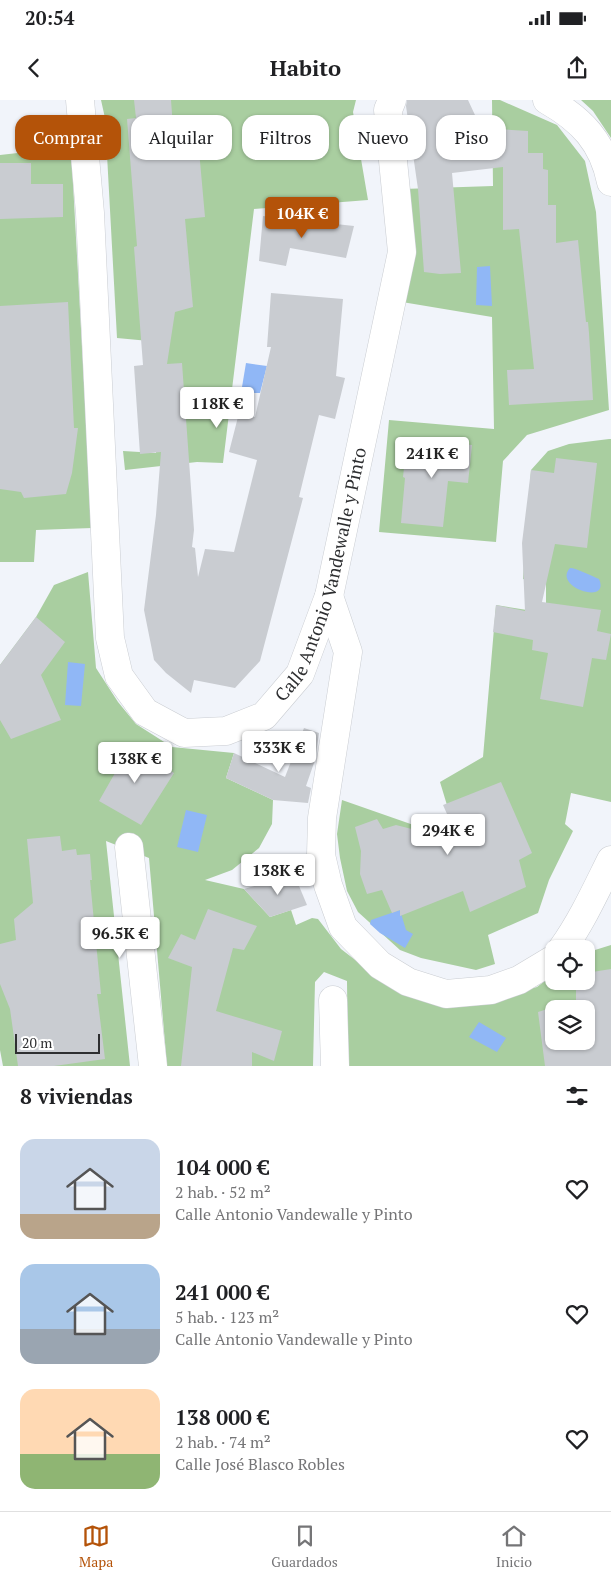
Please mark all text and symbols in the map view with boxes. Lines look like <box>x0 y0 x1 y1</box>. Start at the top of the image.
text: 20:54 <box>25 5 74 30</box>
text: Habito <box>270 53 341 82</box>
icon: back <box>20 54 48 82</box>
icon: share <box>563 54 591 82</box>
chip: Comprar <box>15 115 121 160</box>
chip: Alquilar <box>131 115 232 160</box>
chip: Filtros <box>242 115 329 160</box>
chip: Nuevo <box>339 115 426 160</box>
chip: Piso <box>436 115 506 160</box>
pin: 104K € <box>261 196 343 239</box>
text: 104K € <box>276 202 328 224</box>
pin: 118K € <box>176 386 258 429</box>
text: 118K € <box>191 392 243 414</box>
pin: 241K € <box>391 436 473 479</box>
text: 241K € <box>406 442 458 464</box>
street label: Calle Antonio Vandewalle y Pinto <box>269 445 371 706</box>
pin: 333K € <box>238 730 320 773</box>
text: 333K € <box>253 736 305 758</box>
pin: 138K € <box>94 742 176 784</box>
text: 138K € <box>109 747 161 769</box>
pin: 294K € <box>407 814 489 856</box>
text: 294K € <box>422 819 474 841</box>
pin: 138K € <box>237 854 319 896</box>
text: 138K € <box>252 859 304 881</box>
pin: 96.5K € <box>74 916 166 959</box>
text: 96.5K € <box>92 922 148 944</box>
map controls <box>545 940 595 1050</box>
button: locate <box>545 940 595 990</box>
button: layers <box>545 1000 595 1050</box>
scale bar <box>15 1031 100 1054</box>
text: 20 m <box>22 1033 52 1052</box>
text: 8 viviendas <box>20 1082 133 1110</box>
icon: filters <box>563 1082 591 1110</box>
text: 104 000 € <box>175 1153 269 1181</box>
icon: home <box>60 1159 120 1219</box>
icon: heart <box>563 1175 591 1203</box>
text: 2 hab. · 52 m² <box>175 1181 271 1203</box>
text: Calle Antonio Vandewalle y Pinto <box>175 1203 413 1225</box>
text: 241 000 € <box>175 1278 269 1306</box>
icon: home <box>60 1284 120 1344</box>
icon: heart <box>563 1300 591 1328</box>
text: 5 hab. · 123 m² <box>175 1306 279 1328</box>
text: Calle Antonio Vandewalle y Pinto <box>175 1328 413 1350</box>
text: 138 000 € <box>175 1403 269 1431</box>
icon: home <box>60 1409 120 1469</box>
icon: heart <box>563 1425 591 1453</box>
text: 2 hab. · 74 m² <box>175 1431 271 1453</box>
text: Calle José Blasco Robles <box>175 1453 345 1475</box>
tab: Mapa <box>79 1522 113 1571</box>
tab: Guardados <box>271 1522 338 1571</box>
tab: Inicio <box>496 1522 532 1571</box>

